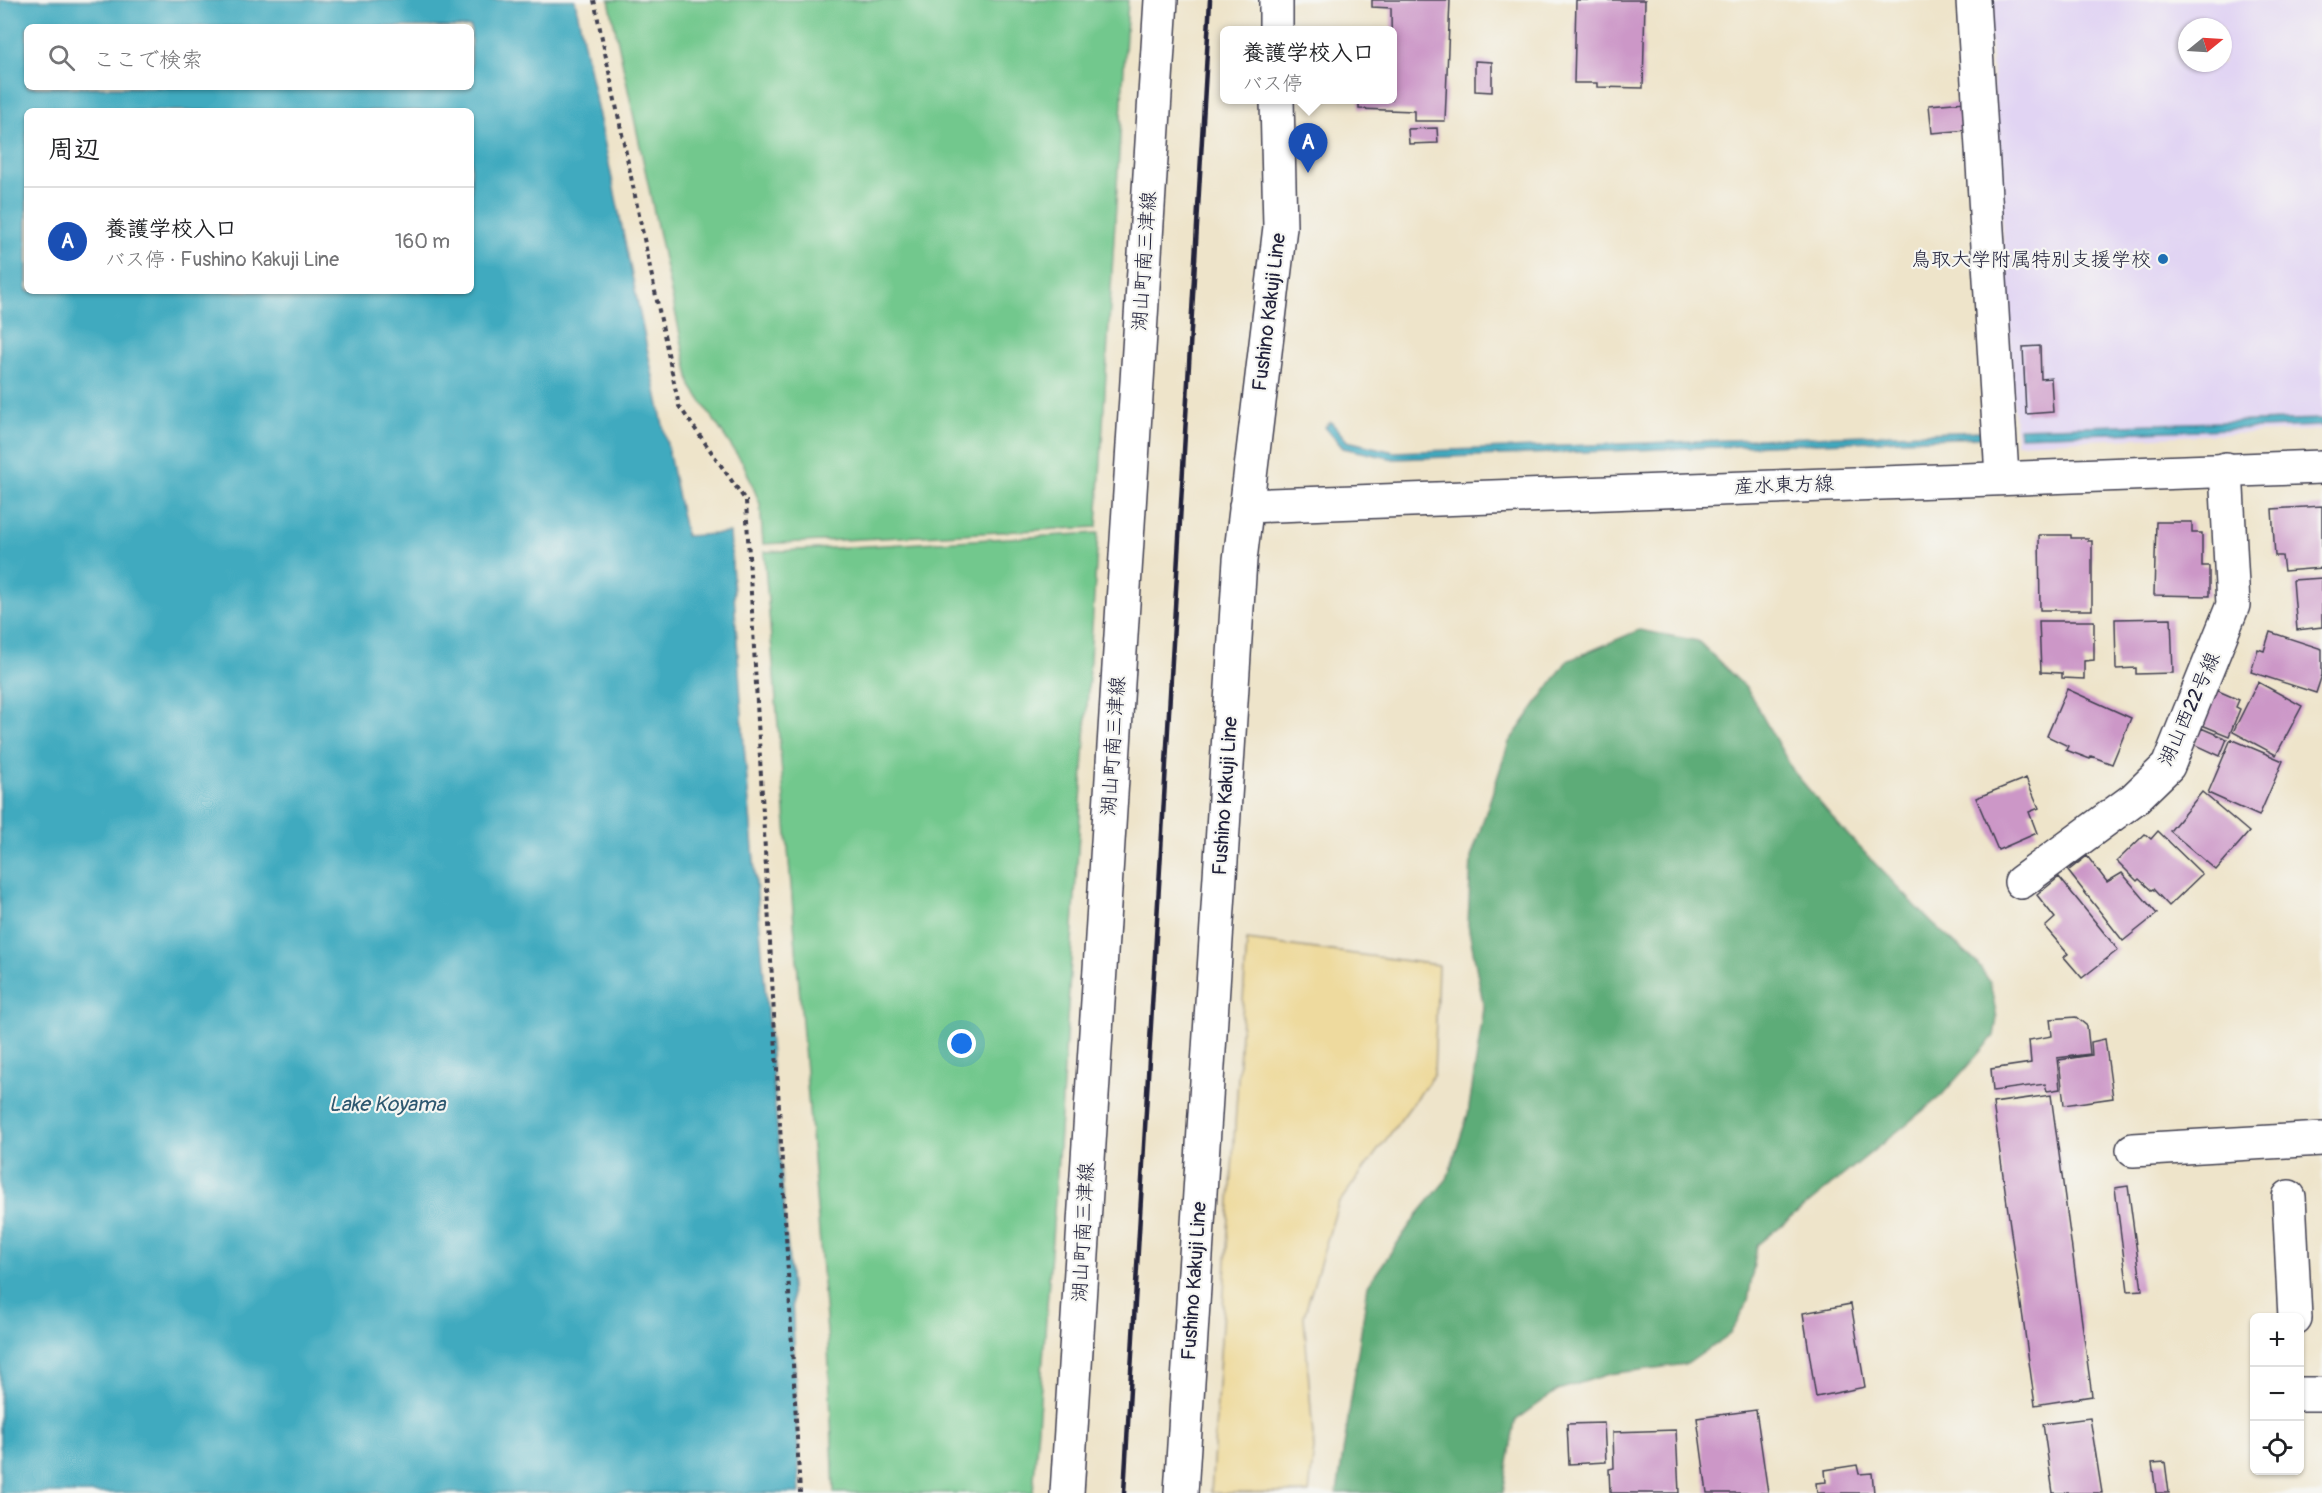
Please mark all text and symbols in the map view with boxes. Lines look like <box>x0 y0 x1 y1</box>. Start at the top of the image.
north arrow <box>2178 18 2232 72</box>
search box <box>24 24 474 90</box>
popup <box>1220 26 1397 104</box>
text: 養護学校入口 <box>1242 39 1375 67</box>
icon: search <box>45 41 78 74</box>
text: ここで検索 <box>93 46 203 74</box>
text: バス停 <box>1242 71 1302 96</box>
pin: A <box>1288 124 1328 173</box>
text: 周辺 <box>48 134 100 166</box>
street label: 湖山町南三津線 <box>1127 190 1161 332</box>
text: 養護学校入口 <box>105 215 237 243</box>
text: A <box>61 229 74 254</box>
text: 160 m <box>395 229 450 254</box>
street label: Fushino Kakuji Line <box>1247 232 1291 392</box>
text: バス停 · Fushino Kakuji Line <box>105 247 339 272</box>
place label: 鳥取大学附属特別支援学校 <box>1911 247 2151 272</box>
marker: 鳥取大学附属特別支援学校 <box>2156 252 2170 266</box>
street label: 産水東方線 <box>1734 471 1834 499</box>
street label: 湖山西22号線 <box>2153 648 2225 770</box>
street label: 湖山町南三津線 <box>1096 675 1130 817</box>
street label: Fushino Kakuji Line <box>1207 716 1243 876</box>
your location <box>947 1029 976 1058</box>
water label: Lake Koyama <box>329 1091 446 1118</box>
street label: 湖山町南三津線 <box>1067 1161 1099 1303</box>
street label: Fushino Kakuji Line <box>1176 1201 1212 1361</box>
map controls <box>2250 1313 2304 1475</box>
button: + <box>2250 1313 2304 1367</box>
button: − <box>2250 1367 2304 1421</box>
button: locate <box>2250 1421 2304 1475</box>

